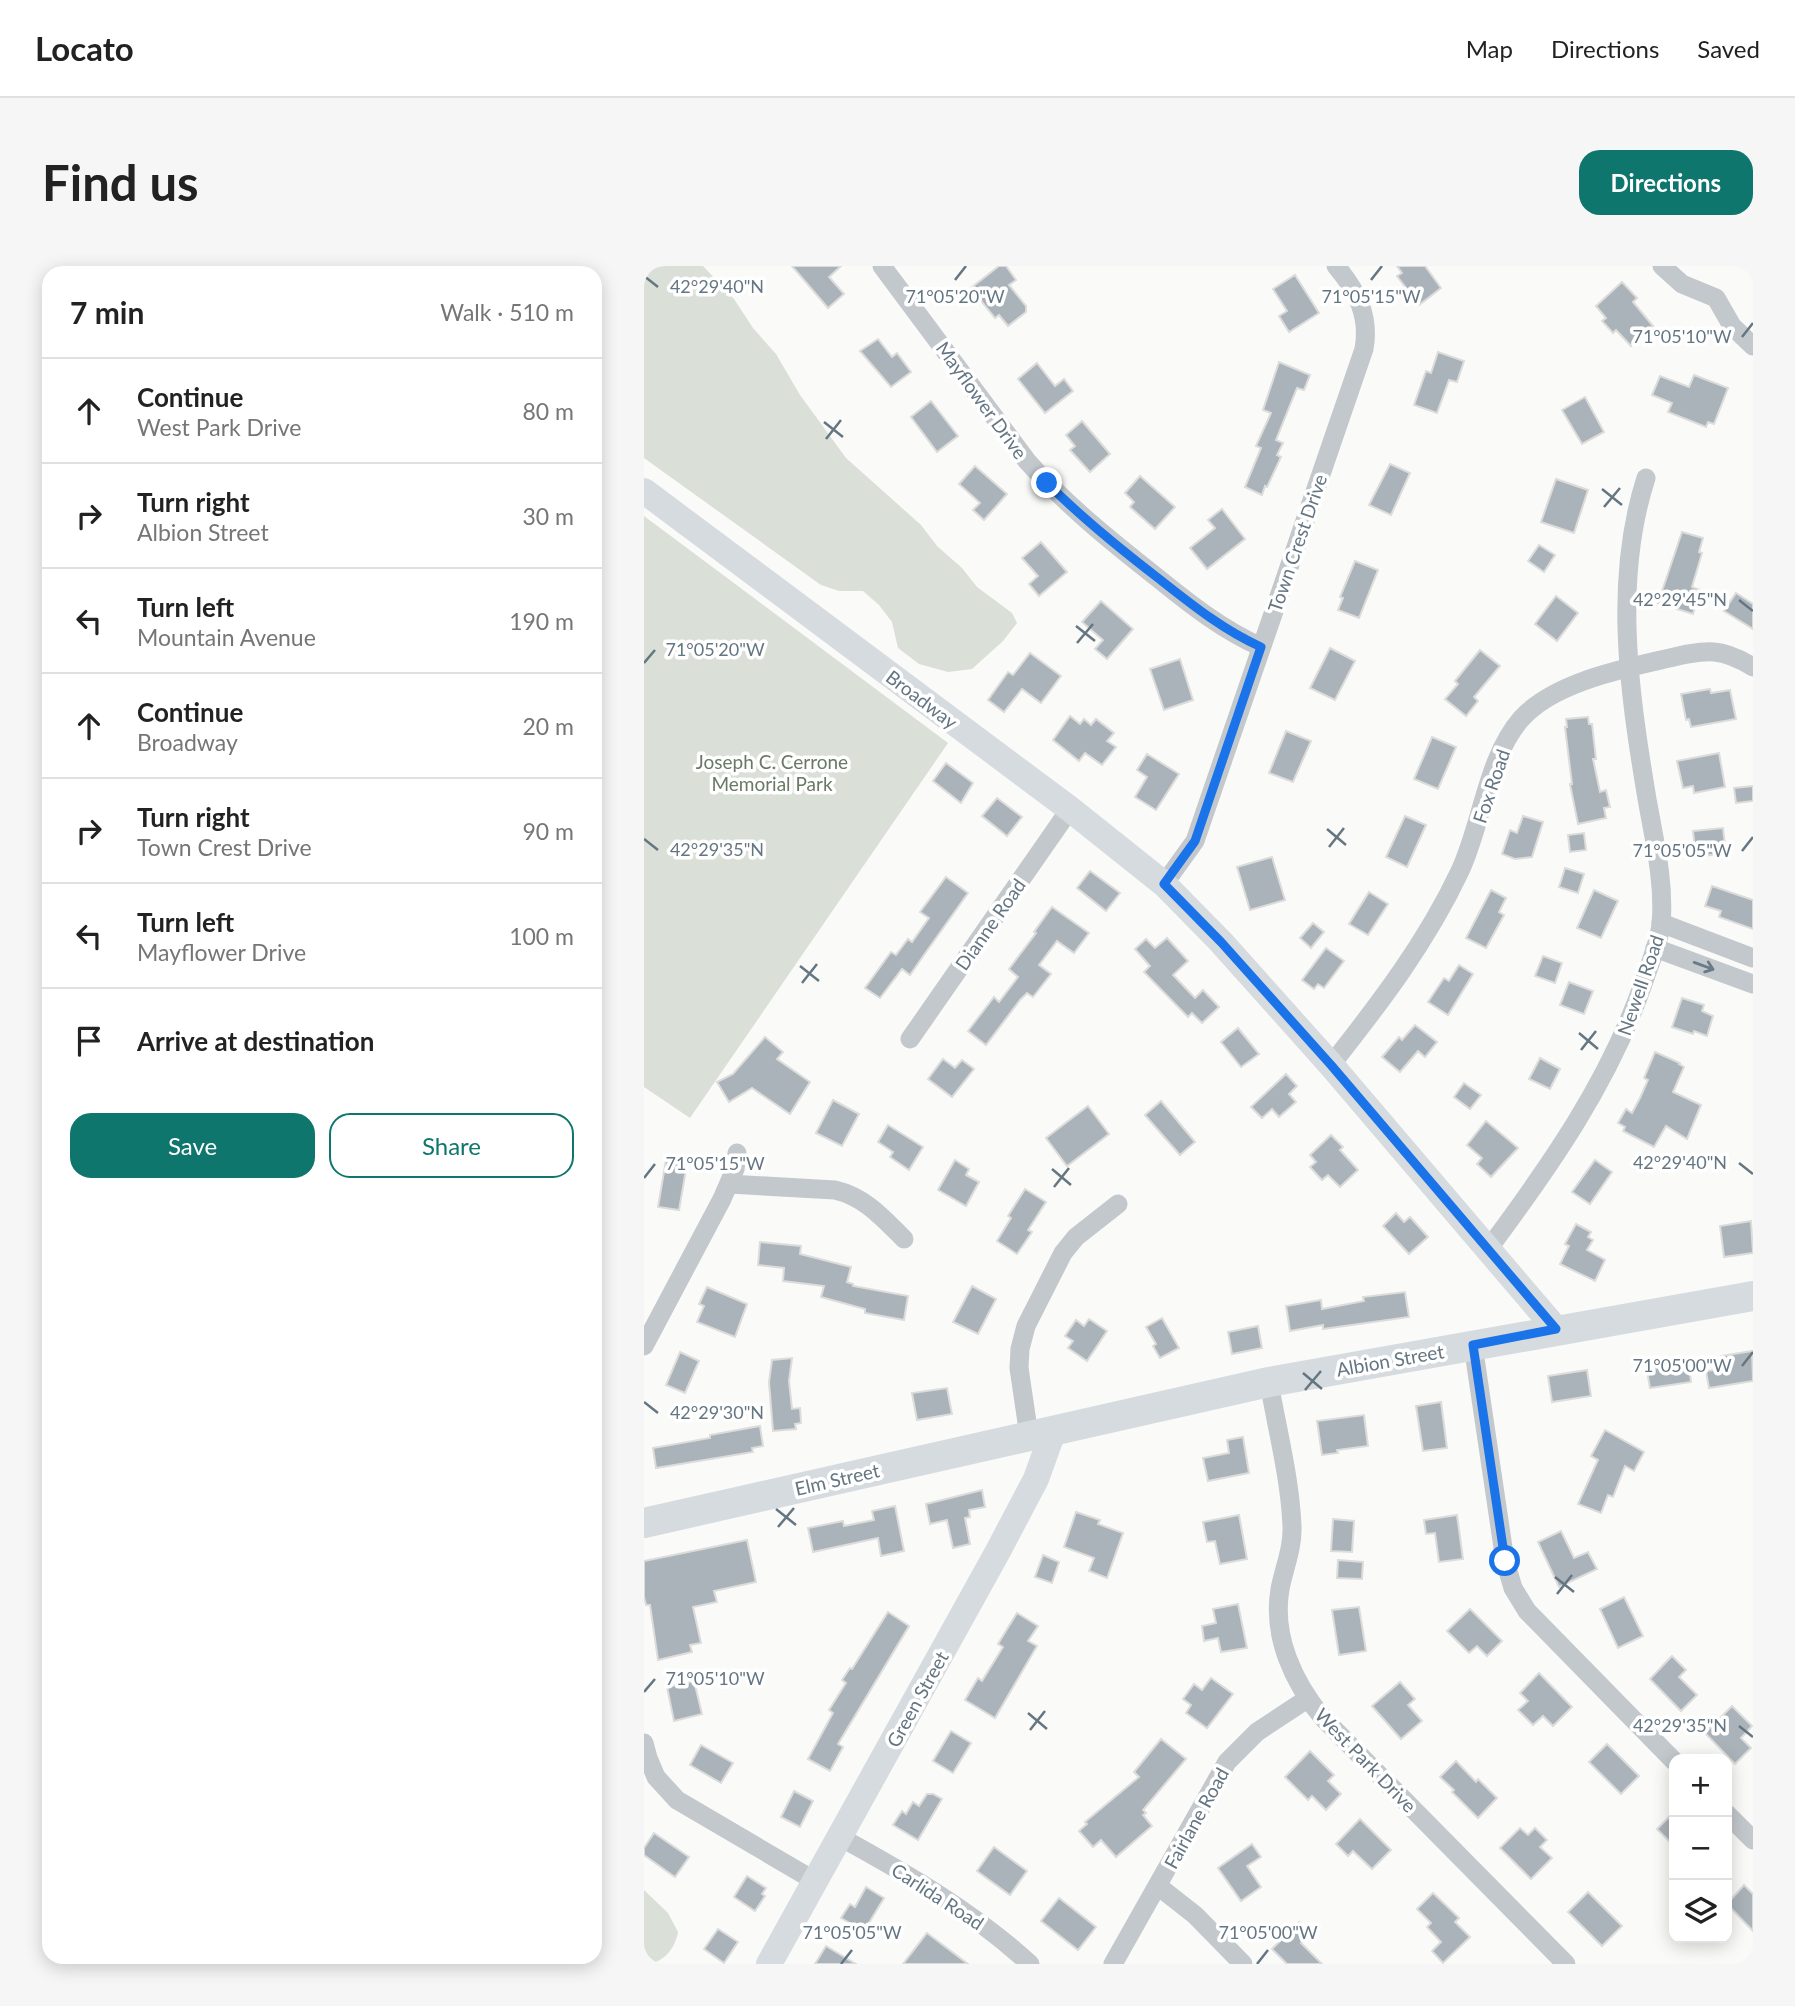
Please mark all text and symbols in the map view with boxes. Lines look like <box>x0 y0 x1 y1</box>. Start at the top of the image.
text: Locato <box>35 28 134 68</box>
text: Map <box>1466 34 1513 63</box>
text: Directions <box>1551 34 1659 63</box>
text: Saved <box>1697 34 1760 63</box>
button: Directions <box>1579 150 1753 215</box>
text: Find us <box>42 153 199 211</box>
text: 42°29'40"N <box>670 275 764 297</box>
text: 71°05'20"W <box>905 285 1005 307</box>
text: 71°05'15"W <box>1321 285 1421 307</box>
text: 7 min <box>70 294 144 330</box>
text: Walk · 510 m <box>440 298 574 326</box>
text: 71°05'10"W <box>1632 325 1732 347</box>
street label: Mayflower Drive <box>932 337 1032 463</box>
text: Continue <box>137 381 243 413</box>
icon: ahead <box>70 392 108 430</box>
text: 80 m <box>523 397 574 425</box>
text: West Park Drive <box>137 413 301 441</box>
route end <box>1031 467 1062 498</box>
street label: Town Crest Drive <box>1263 471 1331 615</box>
text: Turn right <box>137 486 250 518</box>
icon: right <box>70 497 108 535</box>
text: 30 m <box>523 502 574 530</box>
text: Albion Street <box>137 518 269 546</box>
text: 42°29'45"N <box>1633 588 1727 610</box>
text: Turn left <box>137 591 234 623</box>
icon: left <box>70 602 108 640</box>
text: 190 m <box>509 607 574 635</box>
text: Mountain Avenue <box>137 623 316 651</box>
text: 71°05'20"W <box>665 638 765 660</box>
street label: Broadway <box>882 665 962 733</box>
text: Continue <box>137 696 243 728</box>
icon: ahead <box>70 707 108 745</box>
text: 20 m <box>523 712 574 740</box>
text: Broadway <box>137 728 238 756</box>
street label: Fox Road <box>1468 746 1514 826</box>
park label: Joseph C. Cerrone Memorial Park <box>696 750 848 795</box>
text: Turn right <box>137 801 250 833</box>
icon: right <box>70 812 108 850</box>
text: 90 m <box>523 817 574 845</box>
text: Town Crest Drive <box>137 833 312 861</box>
text: 42°29'35"N <box>670 838 764 860</box>
text: 71°05'05"W <box>1632 839 1732 861</box>
street label: Dianne Road <box>950 874 1030 974</box>
text: Turn left <box>137 906 234 938</box>
icon: left <box>70 917 108 955</box>
text: 100 m <box>509 922 574 950</box>
street label: Newell Road <box>1612 932 1668 1038</box>
text: Mayflower Drive <box>137 938 306 966</box>
one-way arrow <box>1692 961 1714 973</box>
icon: arrive <box>70 1022 108 1060</box>
text: Arrive at destination <box>137 1025 374 1057</box>
button: Save <box>70 1113 315 1178</box>
button: Share <box>329 1113 574 1178</box>
text: 42°29'40"N <box>1633 1151 1727 1173</box>
text: 71°05'15"W <box>665 1152 765 1174</box>
street label: Albion Street <box>1334 1339 1446 1381</box>
text: 71°05'00"W <box>1632 1354 1732 1376</box>
text: 42°29'30"N <box>670 1401 764 1423</box>
street label: Elm Street <box>793 1458 882 1500</box>
route start <box>1489 1545 1520 1576</box>
street label: Green Street <box>881 1647 953 1751</box>
text: 71°05'10"W <box>665 1667 765 1689</box>
street label: West Park Drive <box>1311 1703 1421 1817</box>
text: 42°29'35"N <box>1633 1714 1727 1736</box>
map controls <box>1669 1754 1732 1943</box>
button: + <box>1669 1754 1732 1817</box>
street label: Fairlane Road <box>1159 1763 1233 1873</box>
button: − <box>1669 1817 1732 1880</box>
street label: Carlida Road <box>888 1858 988 1934</box>
button: layers <box>1669 1880 1732 1943</box>
text: 71°05'05"W <box>802 1921 902 1943</box>
text: 71°05'00"W <box>1218 1921 1318 1943</box>

